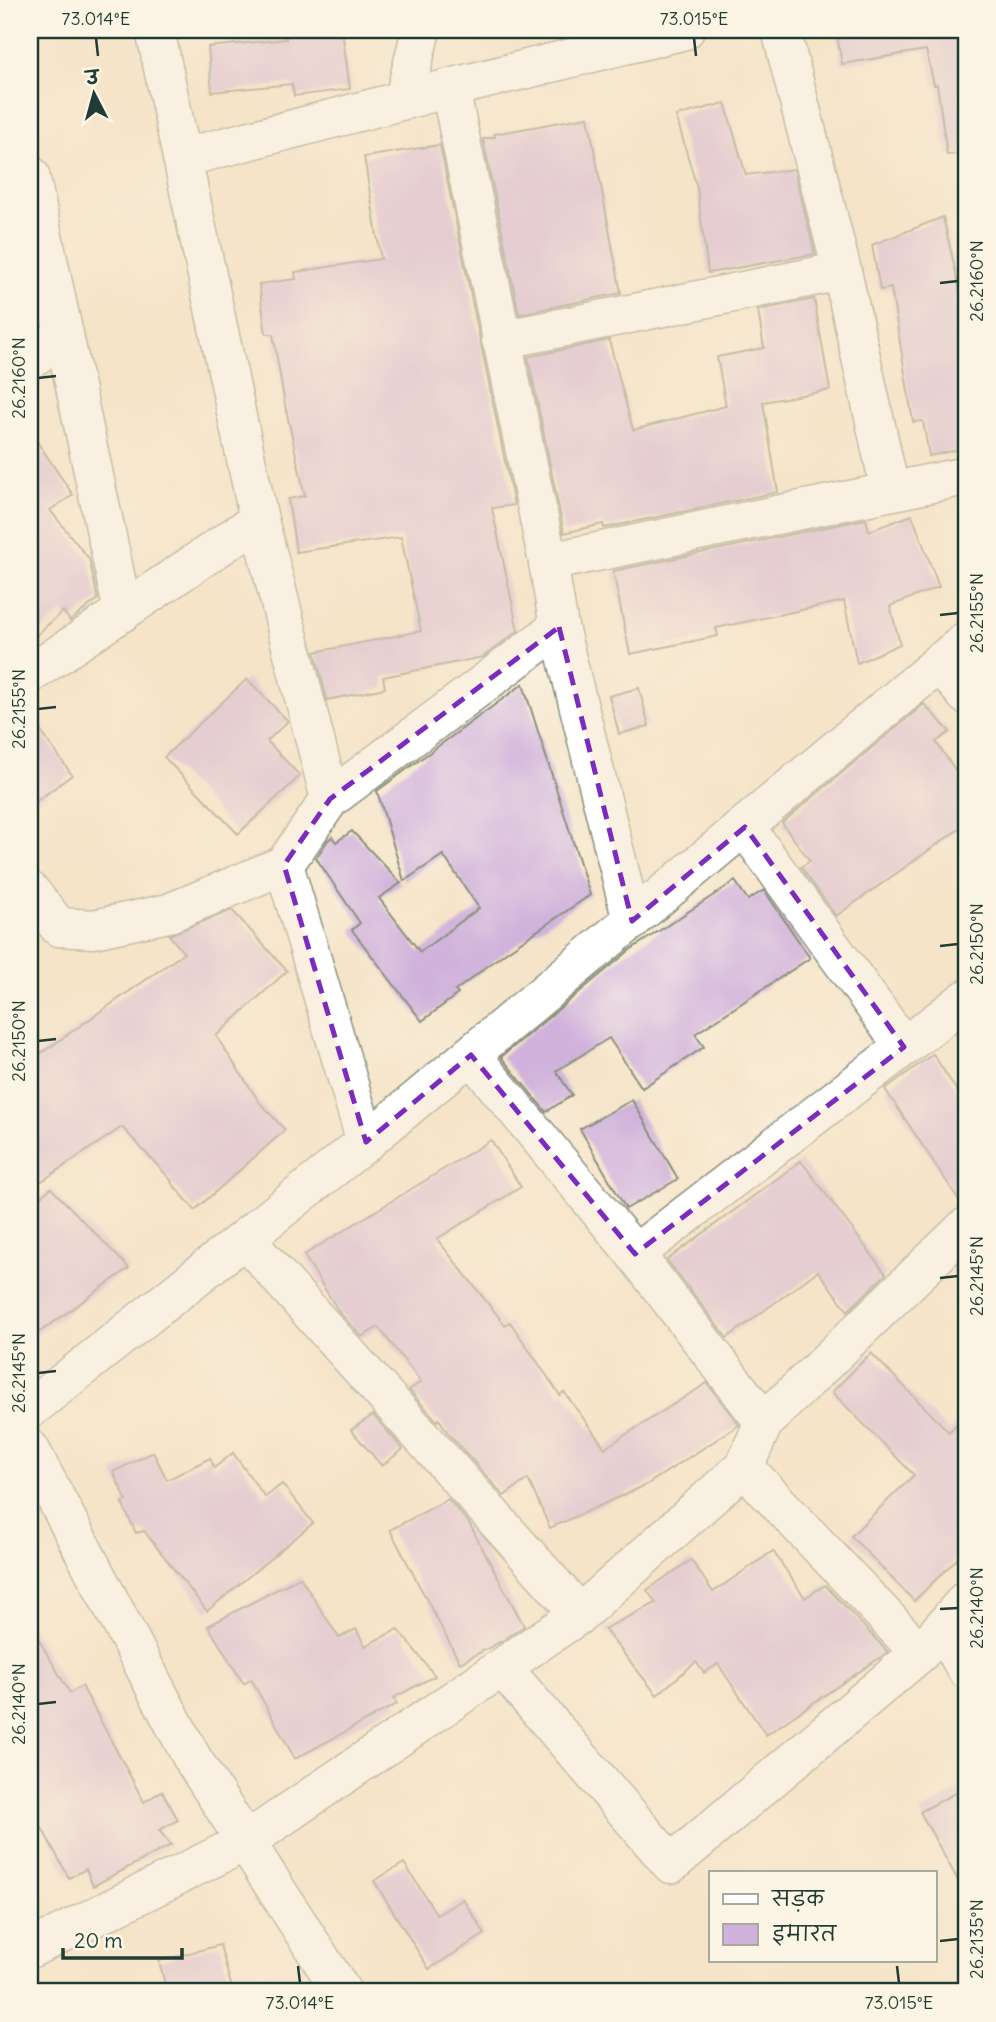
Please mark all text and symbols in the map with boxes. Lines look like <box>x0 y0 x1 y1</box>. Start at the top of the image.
text: 73.014°E <box>62 7 130 30</box>
text: 73.015°E <box>660 7 728 30</box>
north arrow <box>60 60 130 130</box>
text: उ <box>83 64 102 90</box>
text: 26.2160°N <box>965 240 988 322</box>
text: 26.2160°N <box>7 337 30 419</box>
text: 26.2155°N <box>965 573 988 653</box>
text: 26.2155°N <box>7 669 30 749</box>
text: 26.2150°N <box>965 903 988 985</box>
text: 26.2150°N <box>7 1000 30 1082</box>
text: 26.2145°N <box>965 1236 988 1316</box>
text: 26.2145°N <box>7 1333 30 1413</box>
text: 26.2140°N <box>965 1567 988 1649</box>
text: 26.2140°N <box>7 1663 30 1745</box>
legend <box>709 1871 936 1962</box>
text: सड़क <box>771 1885 825 1912</box>
text: 26.2135°N <box>965 1899 988 1979</box>
scale bar <box>63 1917 182 1961</box>
text: इमारत <box>772 1920 838 1947</box>
text: 20 m <box>74 1927 123 1954</box>
text: 73.014°E <box>266 1991 334 2014</box>
text: 73.015°E <box>865 1991 933 2014</box>

